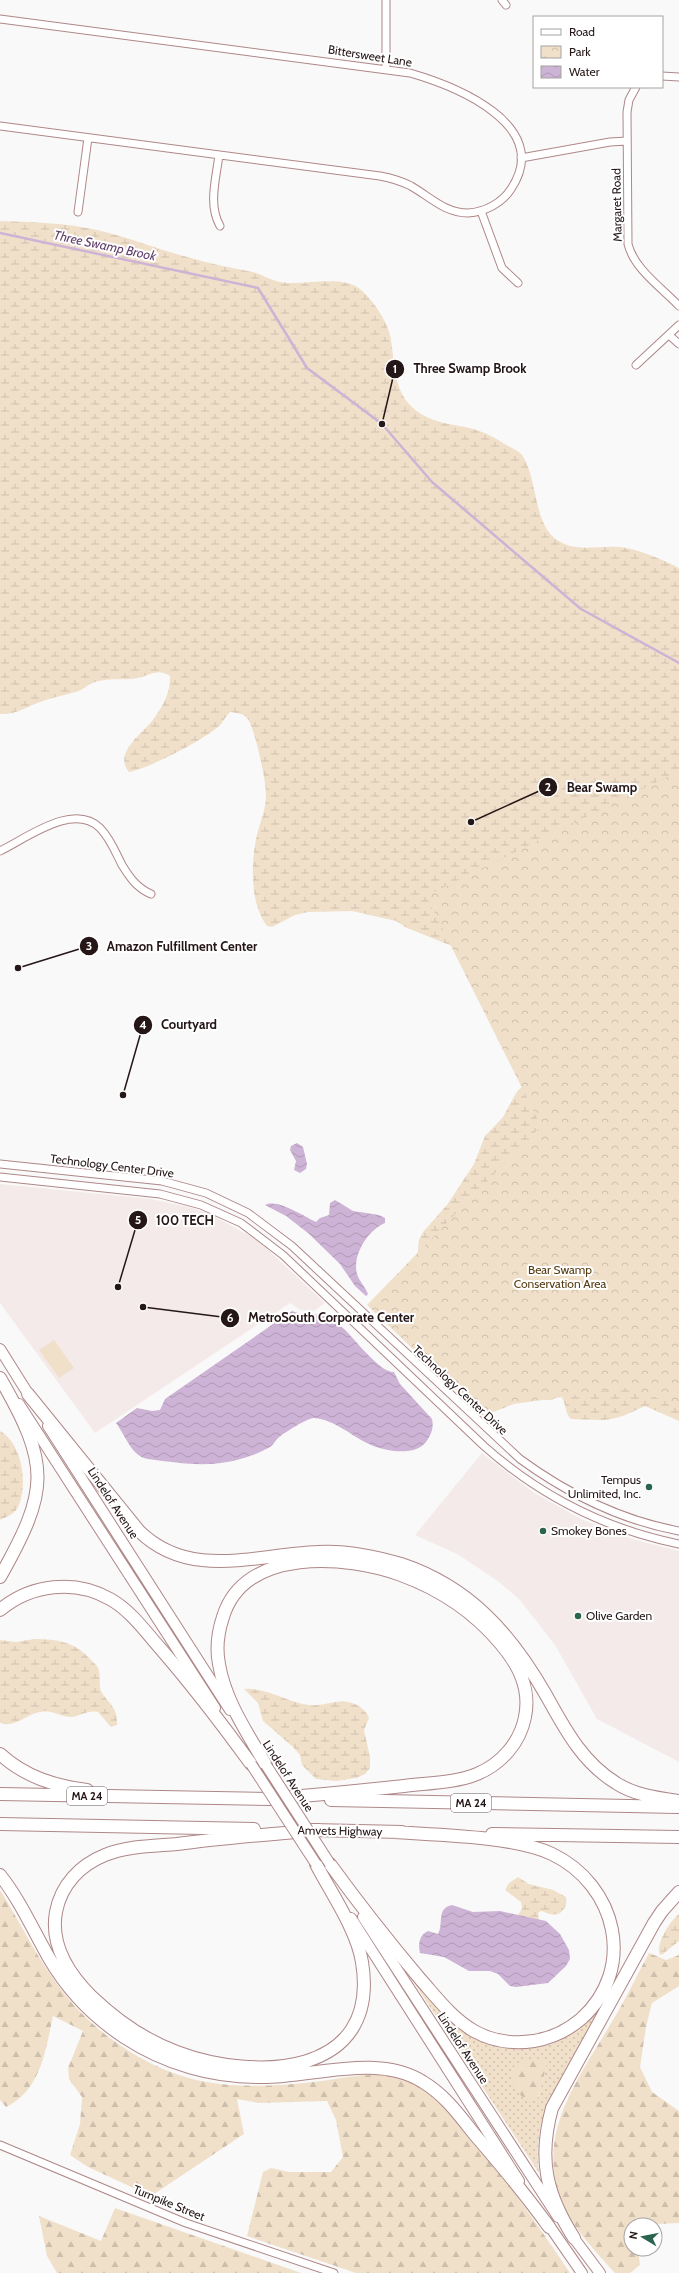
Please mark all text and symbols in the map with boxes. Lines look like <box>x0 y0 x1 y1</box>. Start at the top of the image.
legend <box>533 16 663 88</box>
text: Road <box>569 24 595 39</box>
street label: Bittersweet Lane <box>327 41 413 70</box>
text: Park <box>569 44 591 59</box>
text: Water <box>569 64 600 79</box>
street label: Margaret Road <box>608 168 625 242</box>
water label: Three Swamp Brook <box>52 226 158 264</box>
callout: Three Swamp Brook <box>385 356 534 381</box>
text: Three Swamp Brook <box>413 360 527 376</box>
text: 1 <box>393 361 397 376</box>
callout: Bear Swamp <box>538 775 645 800</box>
text: 2 <box>545 779 551 794</box>
text: Bear Swamp <box>567 779 638 795</box>
callout: Amazon Fulfillment Center <box>79 934 266 959</box>
text: 3 <box>86 938 92 953</box>
text: Amazon Fulfillment Center <box>107 938 258 954</box>
callout: Courtyard <box>133 1012 226 1037</box>
text: Courtyard <box>161 1016 217 1032</box>
text: 4 <box>139 1017 147 1032</box>
street label: Technology Center Drive <box>49 1150 175 1181</box>
callout: 100 TECH <box>128 1208 222 1233</box>
text: 5 <box>135 1212 141 1227</box>
text: 100 TECH <box>156 1212 214 1228</box>
park label: Bear Swamp Conservation Area <box>514 1262 606 1291</box>
callout: MetroSouth Corporate Center <box>220 1305 422 1330</box>
text: MetroSouth Corporate Center <box>248 1309 415 1325</box>
text: 6 <box>227 1310 234 1325</box>
street label: Technology Center Drive <box>410 1342 511 1438</box>
street label: Lindelof Avenue <box>85 1464 142 1541</box>
place label: Tempus Unlimited, Inc. <box>568 1472 641 1501</box>
marker: Tempus Unlimited, Inc. <box>644 1482 654 1492</box>
place label: Smokey Bones <box>551 1523 627 1538</box>
marker: Smokey Bones <box>538 1526 548 1536</box>
place label: Olive Garden <box>586 1608 652 1623</box>
marker: Olive Garden <box>573 1611 583 1621</box>
street label: Lindelof Avenue <box>260 1737 317 1814</box>
road number: MA 24 <box>67 1787 107 1805</box>
road number: MA 24 <box>451 1794 491 1812</box>
street label: Amvets Highway <box>297 1822 383 1839</box>
street label: Lindelof Avenue <box>435 2009 492 2086</box>
street label: Turnpike Street <box>131 2181 207 2224</box>
north arrow <box>623 2217 663 2257</box>
text: N <box>626 2230 641 2240</box>

